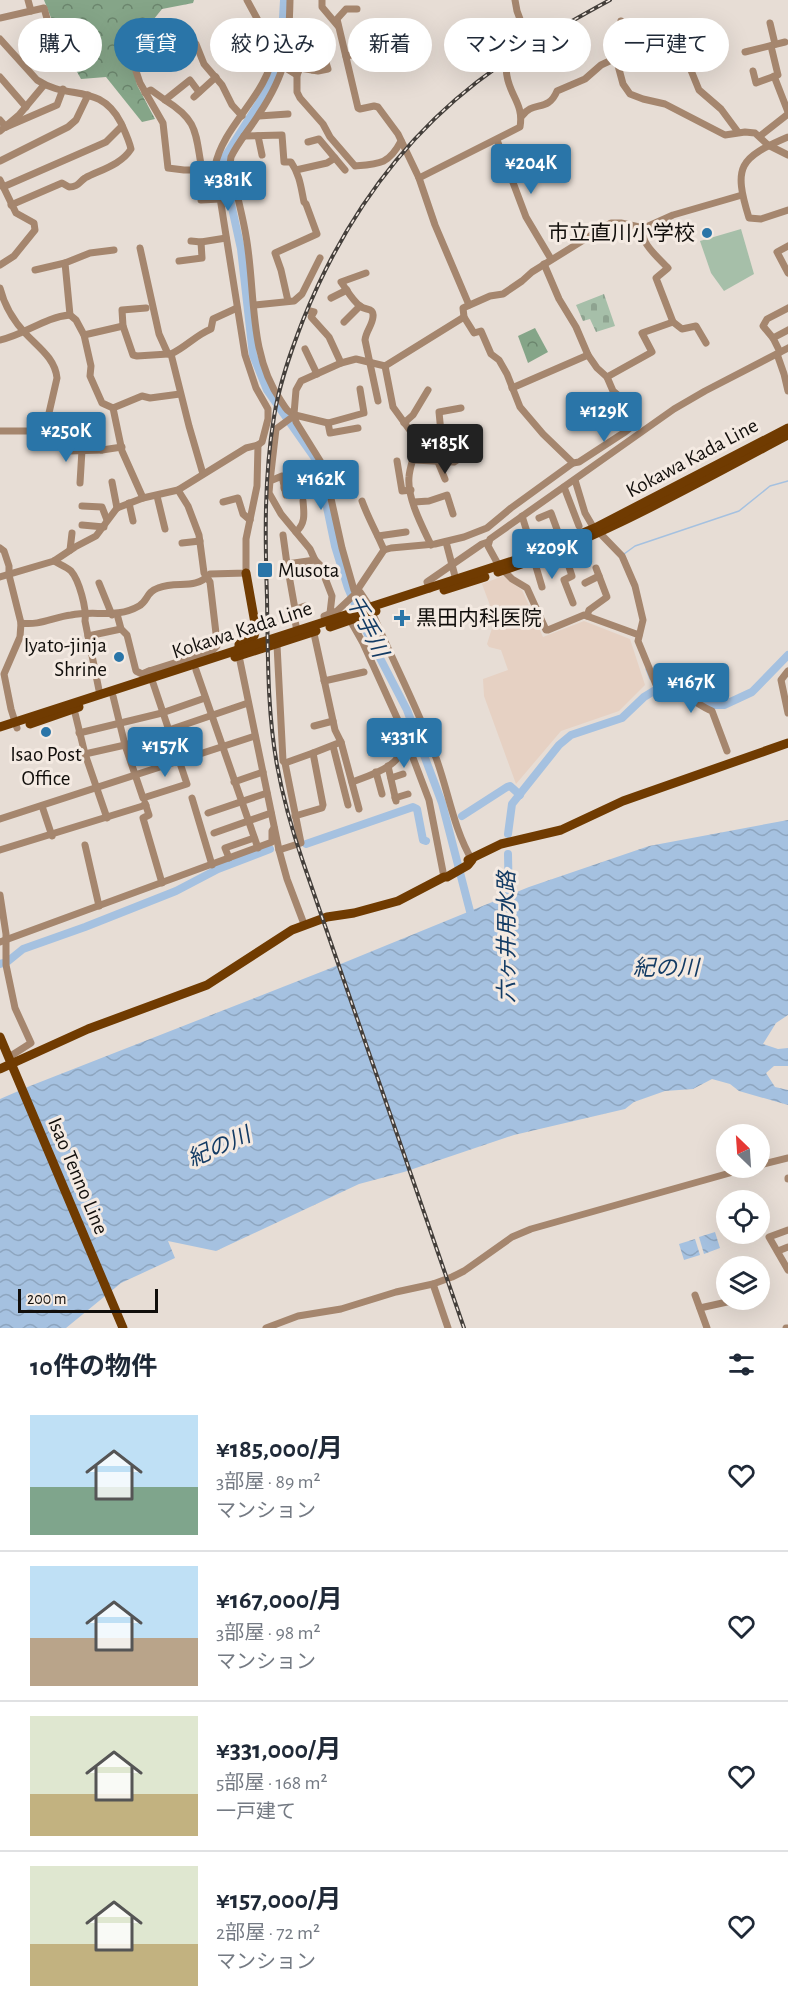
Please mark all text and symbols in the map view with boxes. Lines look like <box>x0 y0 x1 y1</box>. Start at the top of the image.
chip: 購入 <box>18 18 102 72</box>
chip: 賃貸 <box>114 18 198 72</box>
chip: 絞り込み <box>210 18 336 72</box>
chip: 新着 <box>348 18 432 72</box>
chip: マンション <box>444 18 591 72</box>
chip: 一戸建て <box>603 18 729 72</box>
pin: ¥204K <box>489 144 573 195</box>
text: ¥204K <box>505 153 557 173</box>
pin: ¥381K <box>186 161 270 212</box>
text: ¥381K <box>204 170 252 190</box>
place label: 市立直川小学校 <box>548 222 695 244</box>
marker: 市立直川小学校 <box>700 226 714 240</box>
pin: ¥129K <box>562 392 646 443</box>
text: ¥129K <box>580 401 628 421</box>
pin: ¥250K <box>24 412 108 463</box>
street label: Kokawa Kada Line <box>623 414 761 502</box>
text: ¥250K <box>41 421 91 441</box>
pin: ¥185K <box>403 424 487 475</box>
text: ¥185K <box>421 433 469 453</box>
pin: ¥162K <box>279 460 363 511</box>
text: ¥162K <box>297 469 345 489</box>
pin: ¥209K <box>510 529 594 580</box>
text: ¥209K <box>526 538 578 558</box>
place label: Musota <box>278 560 340 581</box>
marker: Musota <box>256 561 274 579</box>
water label: 千手川 <box>343 591 393 662</box>
street label: Kokawa Kada Line <box>169 597 315 663</box>
place label: 黒田内科医院 <box>416 607 542 629</box>
marker: 黒田内科医院 <box>393 609 411 627</box>
place label: Iyato-jinja Shrine <box>24 635 107 680</box>
marker: Iyato-jinja Shrine <box>112 650 126 664</box>
pin: ¥167K <box>649 663 733 714</box>
text: ¥167K <box>667 672 715 692</box>
pin: ¥331K <box>362 718 446 769</box>
marker: Isao Post Office <box>39 725 53 739</box>
pin: ¥157K <box>123 727 207 778</box>
text: ¥331K <box>381 727 427 747</box>
text: ¥157K <box>142 736 188 756</box>
place label: Isao Post Office <box>10 744 82 789</box>
water label: 六ヶ井用水路 <box>495 869 518 1003</box>
water label: 紀の川 <box>633 956 701 979</box>
street label: Isao Tenno Line <box>44 1115 112 1237</box>
water label: 紀の川 <box>184 1122 255 1170</box>
north arrow <box>716 1124 770 1178</box>
map controls <box>716 1124 770 1310</box>
button: locate <box>716 1190 770 1244</box>
button: layers <box>716 1256 770 1310</box>
scale bar <box>18 1286 158 1314</box>
text: 200 m <box>27 1291 67 1307</box>
icon: filters <box>725 1348 758 1381</box>
text: 10件の物件 <box>30 1354 157 1380</box>
text: ¥185,000/月 <box>216 1436 343 1462</box>
icon: home <box>78 1439 150 1511</box>
icon: heart <box>725 1459 758 1492</box>
text: 3部屋 · 89 m² <box>216 1472 321 1492</box>
text: マンション <box>216 1501 316 1521</box>
text: ¥167,000/月 <box>216 1587 343 1613</box>
icon: home <box>78 1590 150 1662</box>
icon: heart <box>725 1610 758 1643</box>
text: 3部屋 · 98 m² <box>216 1623 321 1643</box>
text: マンション <box>216 1652 316 1672</box>
text: ¥331,000/月 <box>216 1737 341 1763</box>
icon: home <box>78 1740 150 1812</box>
icon: heart <box>725 1760 758 1793</box>
text: 5部屋 · 168 m² <box>216 1773 328 1793</box>
text: 一戸建て <box>216 1802 296 1822</box>
text: ¥157,000/月 <box>216 1887 341 1913</box>
icon: home <box>78 1890 150 1962</box>
icon: heart <box>725 1910 758 1943</box>
text: 2部屋 · 72 m² <box>216 1923 320 1943</box>
text: マンション <box>216 1952 316 1972</box>

